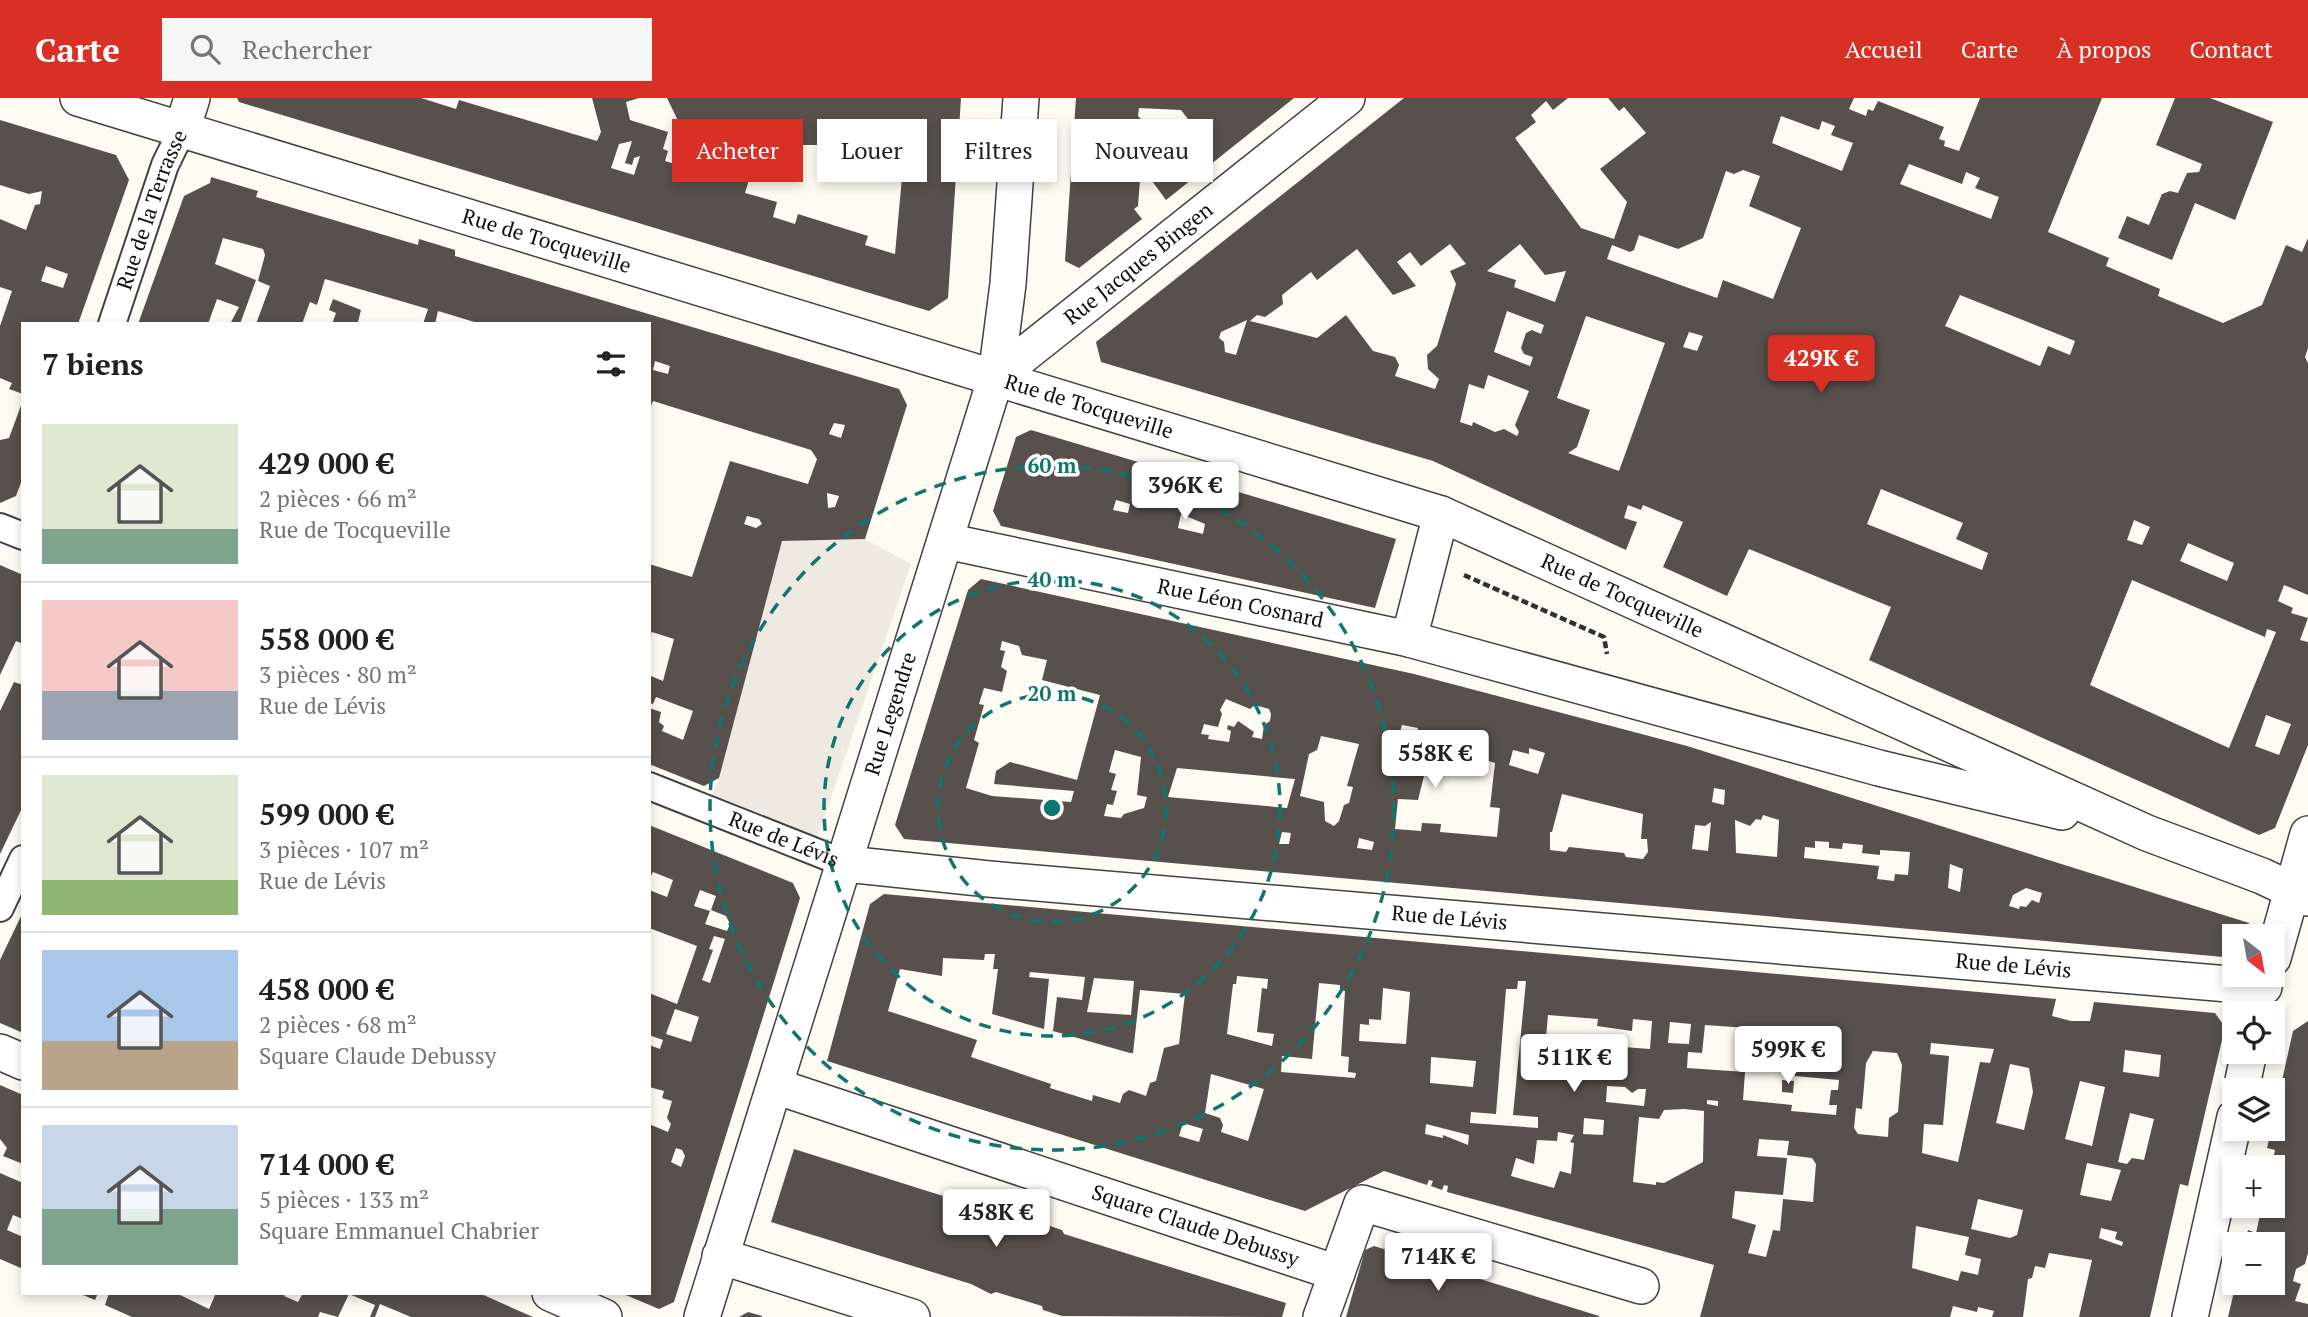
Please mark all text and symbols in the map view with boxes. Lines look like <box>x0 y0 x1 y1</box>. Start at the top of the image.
search box <box>162 18 652 81</box>
text: Carte <box>35 28 120 71</box>
icon: search <box>186 30 224 68</box>
text: Rechercher <box>242 32 372 66</box>
text: Accueil <box>1845 33 1923 65</box>
text: Carte <box>1961 33 2018 65</box>
text: À propos <box>2056 33 2152 65</box>
text: Contact <box>2190 33 2273 65</box>
chip: Acheter <box>672 119 803 182</box>
chip: Louer <box>817 119 927 182</box>
chip: Filtres <box>941 119 1057 182</box>
chip: Nouveau <box>1071 119 1213 182</box>
street label: Rue de la Terrasse <box>109 125 193 293</box>
street label: Rue Jacques Bingen <box>1058 195 1218 331</box>
street label: Rue de Tocqueville <box>459 201 635 279</box>
pin: 429K € <box>1764 336 1878 395</box>
text: 429K € <box>1784 342 1858 373</box>
text: 7 biens <box>42 344 144 384</box>
icon: filters <box>592 345 630 383</box>
street label: Rue de Tocqueville <box>1001 367 1177 445</box>
text: 429 000 € <box>259 443 394 483</box>
text: 60 m <box>1028 451 1077 479</box>
icon: home <box>98 452 182 536</box>
pin: 396K € <box>1128 462 1242 522</box>
text: 396K € <box>1148 469 1222 500</box>
text: 2 pièces · 66 m² <box>259 483 417 514</box>
text: Rue de Tocqueville <box>259 514 451 545</box>
street label: Rue de Tocqueville <box>1537 546 1708 644</box>
text: 40 m <box>1028 565 1077 593</box>
street label: Rue Léon Cosnard <box>1155 571 1327 634</box>
text: 558 000 € <box>259 619 394 659</box>
icon: home <box>98 628 182 712</box>
street label: Rue Legendre <box>857 648 922 779</box>
text: 3 pièces · 80 m² <box>259 659 417 690</box>
text: 20 m <box>1028 679 1077 707</box>
text: Rue de Lévis <box>259 690 386 721</box>
pin: 558K € <box>1378 730 1492 790</box>
text: 558K € <box>1398 737 1472 768</box>
text: 599 000 € <box>259 794 394 834</box>
centre of rings <box>1040 796 1064 820</box>
icon: home <box>98 803 182 887</box>
street label: Rue de Lévis <box>725 804 843 873</box>
text: 3 pièces · 107 m² <box>259 834 429 865</box>
text: Rue de Lévis <box>259 865 386 896</box>
street label: Rue de Lévis <box>1391 898 1509 936</box>
north arrow <box>2222 924 2286 987</box>
map controls <box>2222 924 2285 1295</box>
street label: Rue de Lévis <box>1955 946 2073 984</box>
text: 458 000 € <box>259 969 394 1009</box>
icon: home <box>98 978 182 1062</box>
button: locate <box>2222 1001 2285 1064</box>
text: 2 pièces · 68 m² <box>259 1009 417 1040</box>
pin: 599K € <box>1731 1026 1845 1086</box>
text: 599K € <box>1751 1033 1825 1064</box>
pin: 511K € <box>1517 1034 1631 1094</box>
text: Square Claude Debussy <box>259 1040 496 1071</box>
text: 511K € <box>1537 1041 1611 1072</box>
button: layers <box>2222 1078 2285 1141</box>
text: 714 000 € <box>259 1144 394 1184</box>
icon: home <box>98 1153 182 1237</box>
button: + <box>2222 1155 2285 1218</box>
street label: Square Claude Debussy <box>1088 1177 1303 1273</box>
text: 5 pièces · 133 m² <box>259 1184 429 1215</box>
pin: 458K € <box>939 1190 1053 1249</box>
text: 458K € <box>959 1196 1033 1227</box>
text: Square Emmanuel Chabrier <box>259 1215 539 1246</box>
button: − <box>2222 1232 2285 1295</box>
pin: 714K € <box>1381 1234 1495 1293</box>
text: 714K € <box>1401 1240 1475 1271</box>

